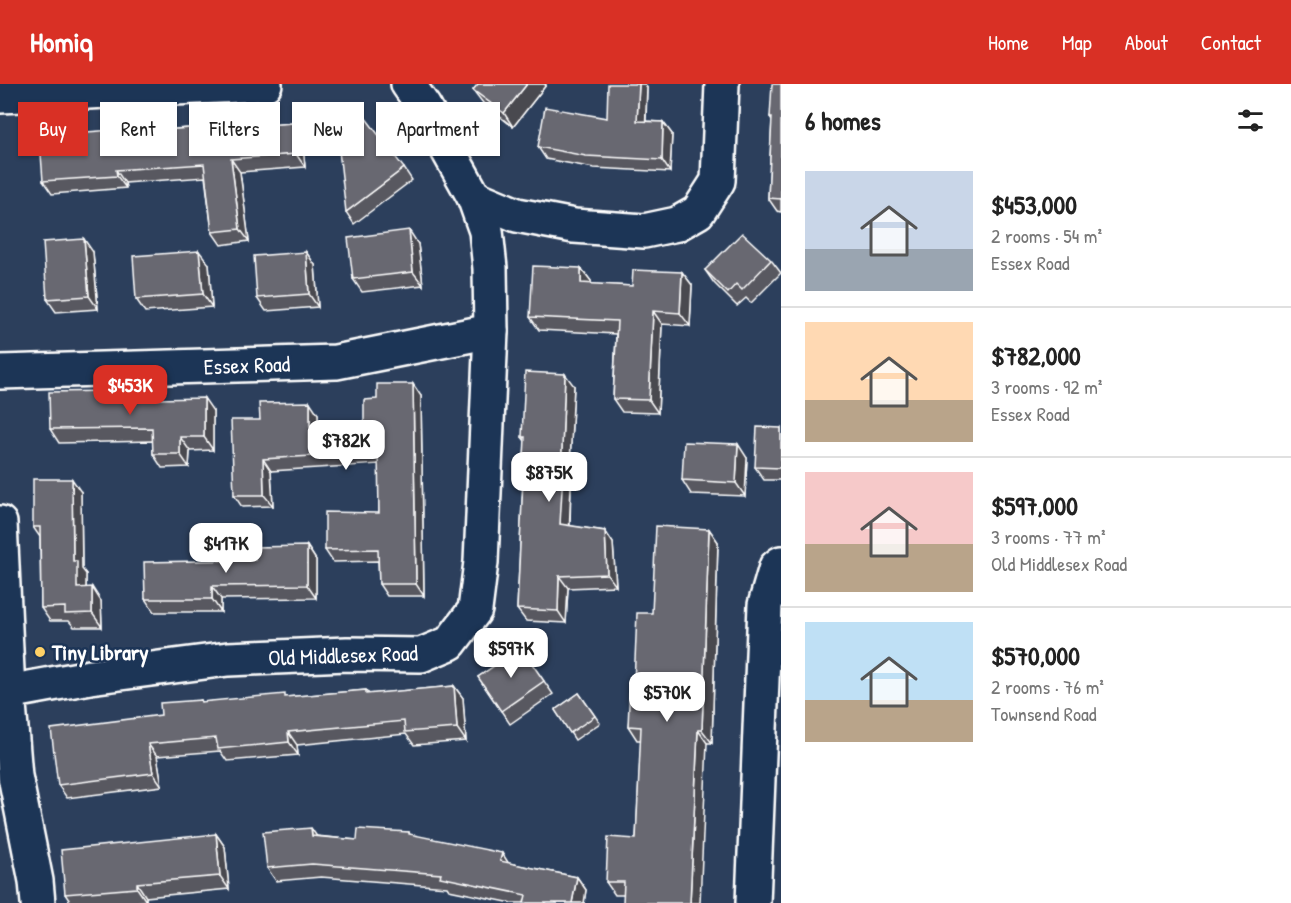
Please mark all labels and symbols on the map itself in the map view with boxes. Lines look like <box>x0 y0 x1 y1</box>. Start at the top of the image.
street label: Essex Road <box>203 348 291 381</box>
pin: $453K <box>88 365 172 416</box>
pin: $782K <box>304 420 388 471</box>
pin: $875K <box>507 452 591 503</box>
pin: $417K <box>184 523 268 574</box>
pin: $597K <box>469 628 553 679</box>
place label: Tiny Library <box>51 637 149 668</box>
street label: Old Middlesex Road <box>268 637 419 673</box>
marker: Tiny Library <box>33 645 47 659</box>
pin: $570K <box>625 672 709 723</box>

